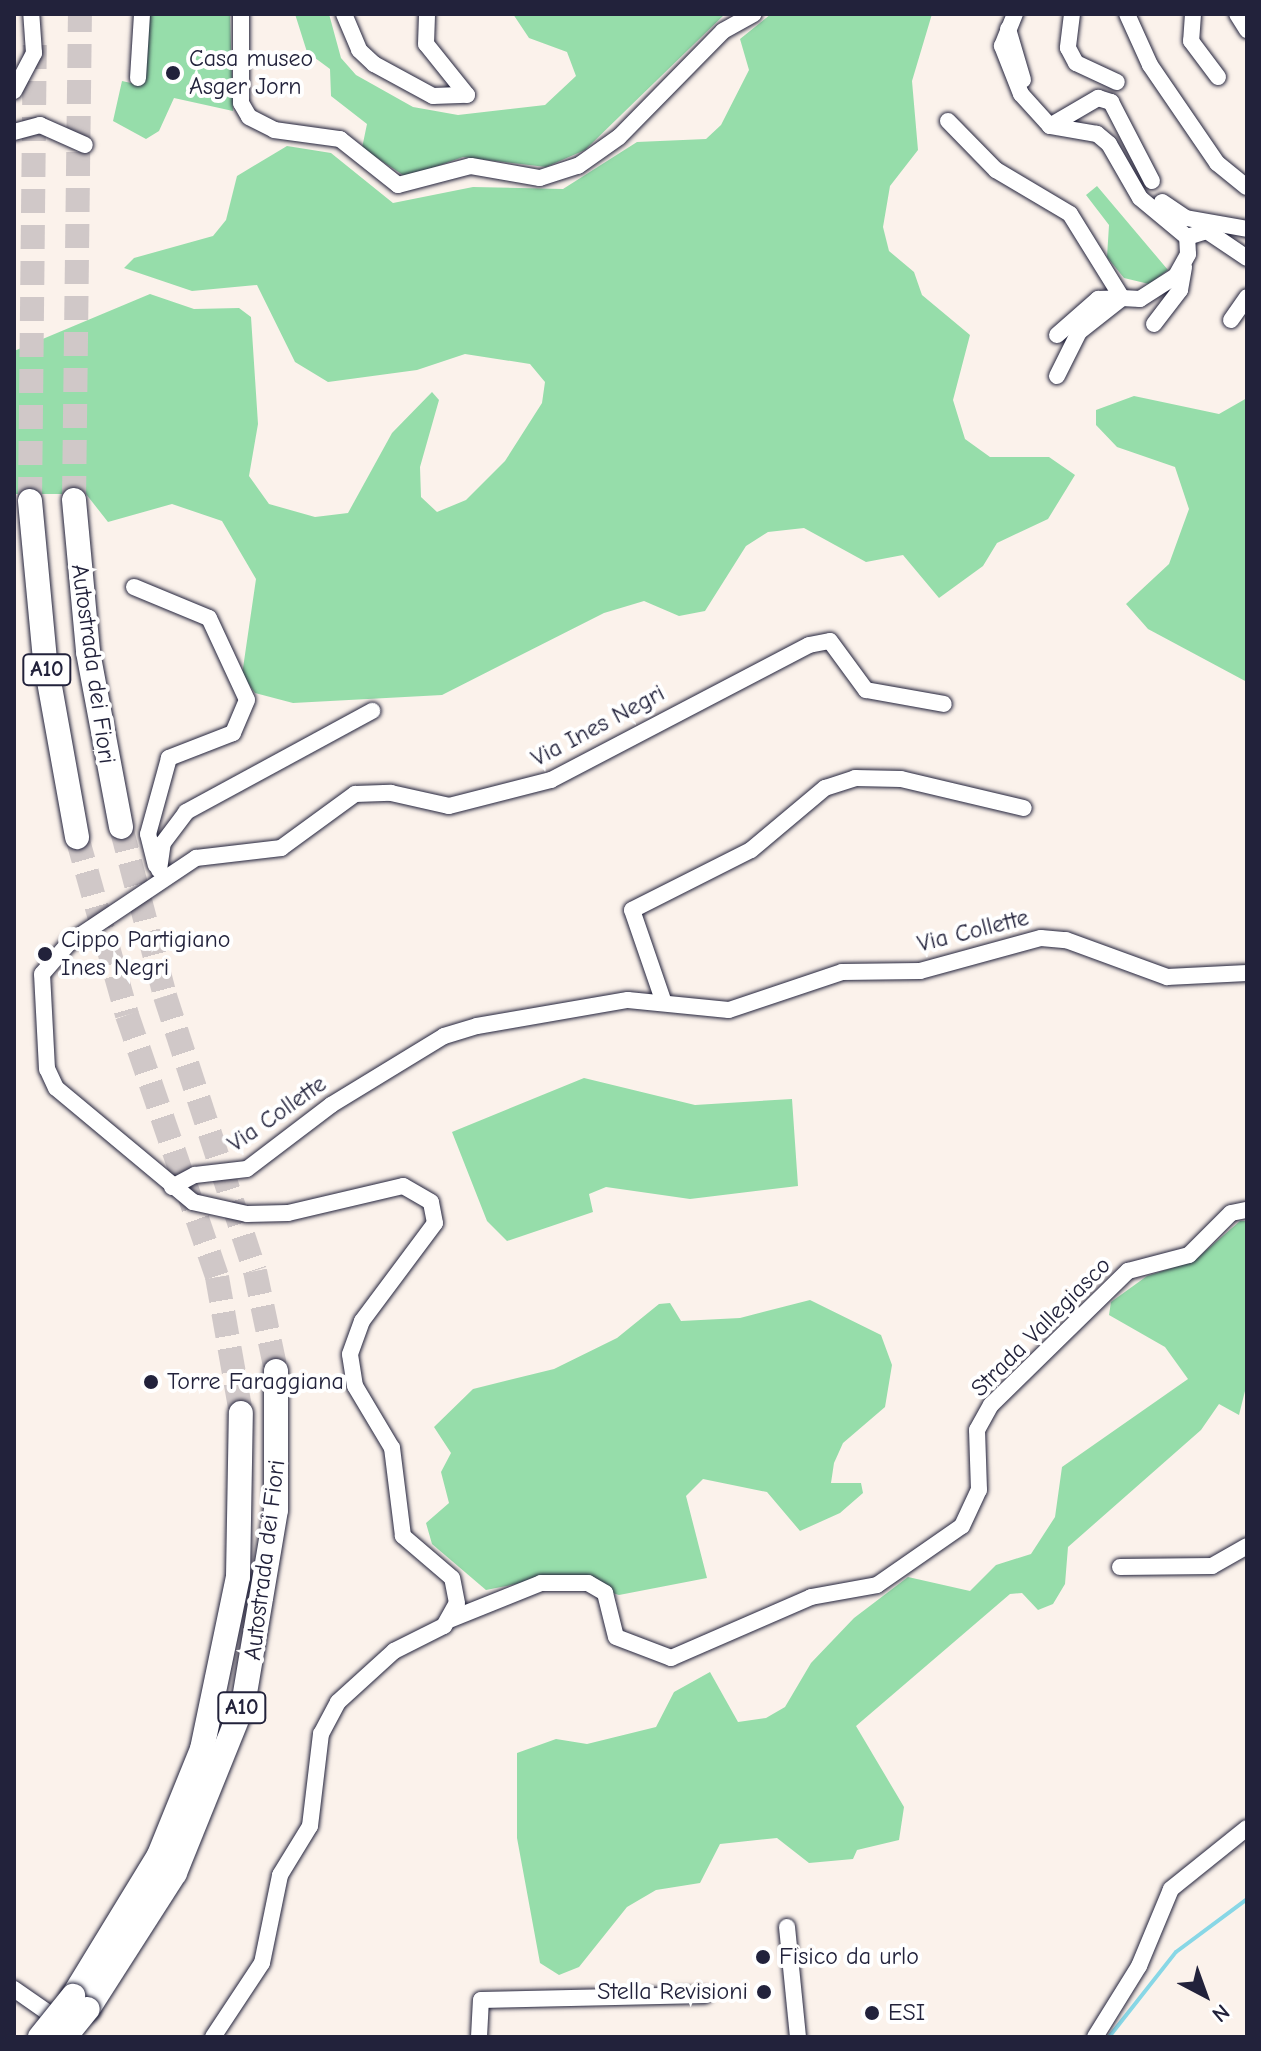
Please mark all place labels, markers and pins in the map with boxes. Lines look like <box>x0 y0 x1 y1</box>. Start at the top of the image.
place label: Casa museo Asger Jorn <box>189 45 313 101</box>
marker: Casa museo Asger Jorn <box>164 64 182 82</box>
place label: Cippo Partigiano Ines Negri <box>61 926 231 982</box>
marker: Cippo Partigiano Ines Negri <box>36 945 54 963</box>
place label: Torre Faraggiana <box>167 1368 344 1396</box>
marker: Torre Faraggiana <box>142 1373 160 1391</box>
place label: Fisico da urlo <box>779 1943 919 1971</box>
marker: Fisico da urlo <box>754 1948 772 1966</box>
place label: Stella Revisioni <box>597 1978 748 2006</box>
marker: Stella Revisioni <box>755 1983 773 2001</box>
place label: ESI <box>888 1999 925 2027</box>
marker: ESI <box>863 2004 881 2022</box>

